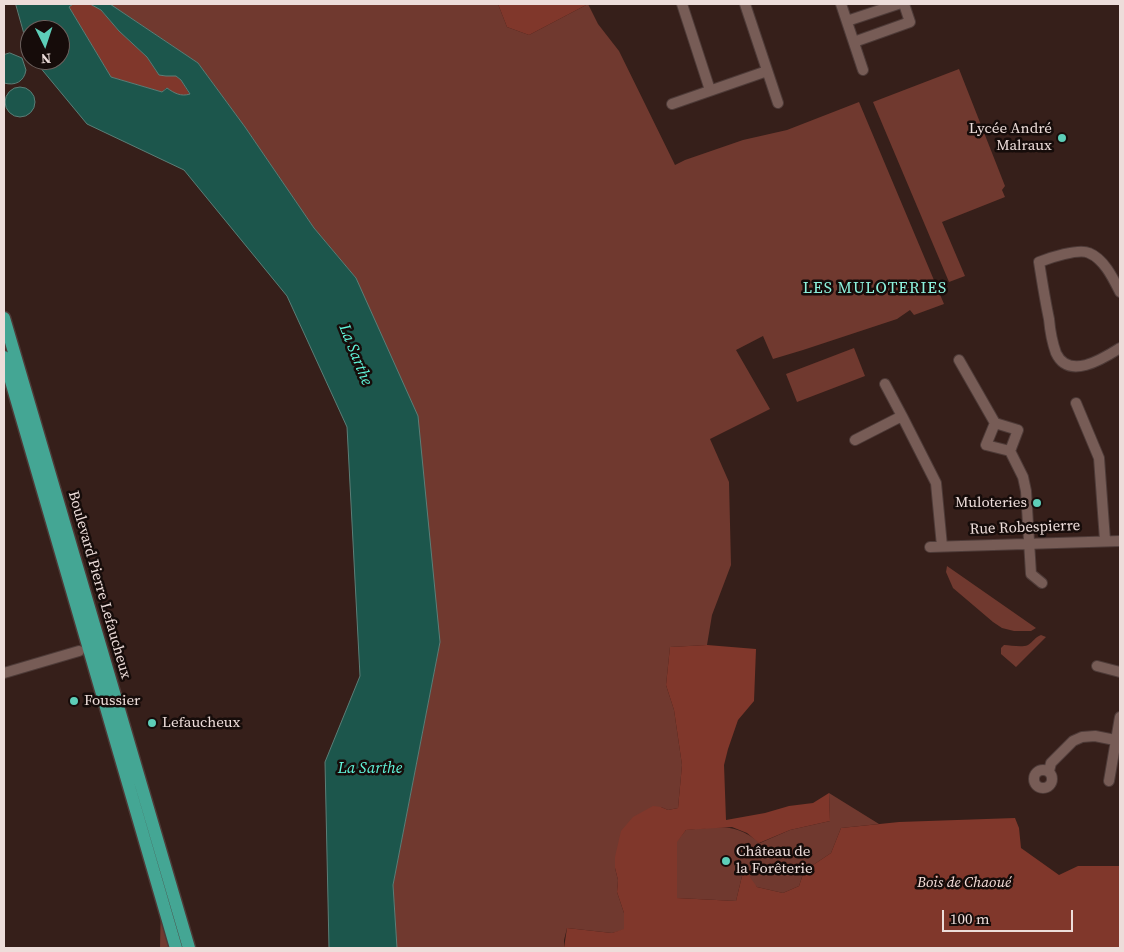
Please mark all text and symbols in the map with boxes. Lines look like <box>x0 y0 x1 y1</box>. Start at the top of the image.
north arrow <box>20 20 70 70</box>
text: N <box>40 49 52 69</box>
place label: Lycée André Malraux <box>969 120 1052 155</box>
marker: Lycée André Malraux <box>1056 132 1068 144</box>
district label: LES MULOTERIES <box>801 279 949 299</box>
water label: La Sarthe <box>334 322 376 388</box>
street label: Boulevard Pierre Lefaucheux <box>64 489 134 681</box>
place label: Muloteries <box>955 494 1027 512</box>
marker: Muloteries <box>1031 497 1043 509</box>
street label: Rue Robespierre <box>969 517 1081 539</box>
place label: Foussier <box>84 692 140 710</box>
marker: Foussier <box>68 695 80 707</box>
place label: Lefaucheux <box>162 714 240 732</box>
marker: Lefaucheux <box>146 717 158 729</box>
water label: La Sarthe <box>338 759 402 779</box>
place label: Château de la Forêterie <box>736 843 813 878</box>
marker: Château de la Forêterie <box>720 855 732 867</box>
park label: Bois de Chaoué <box>917 874 1011 892</box>
scale bar <box>944 900 1075 932</box>
text: 100 m <box>950 908 990 929</box>

